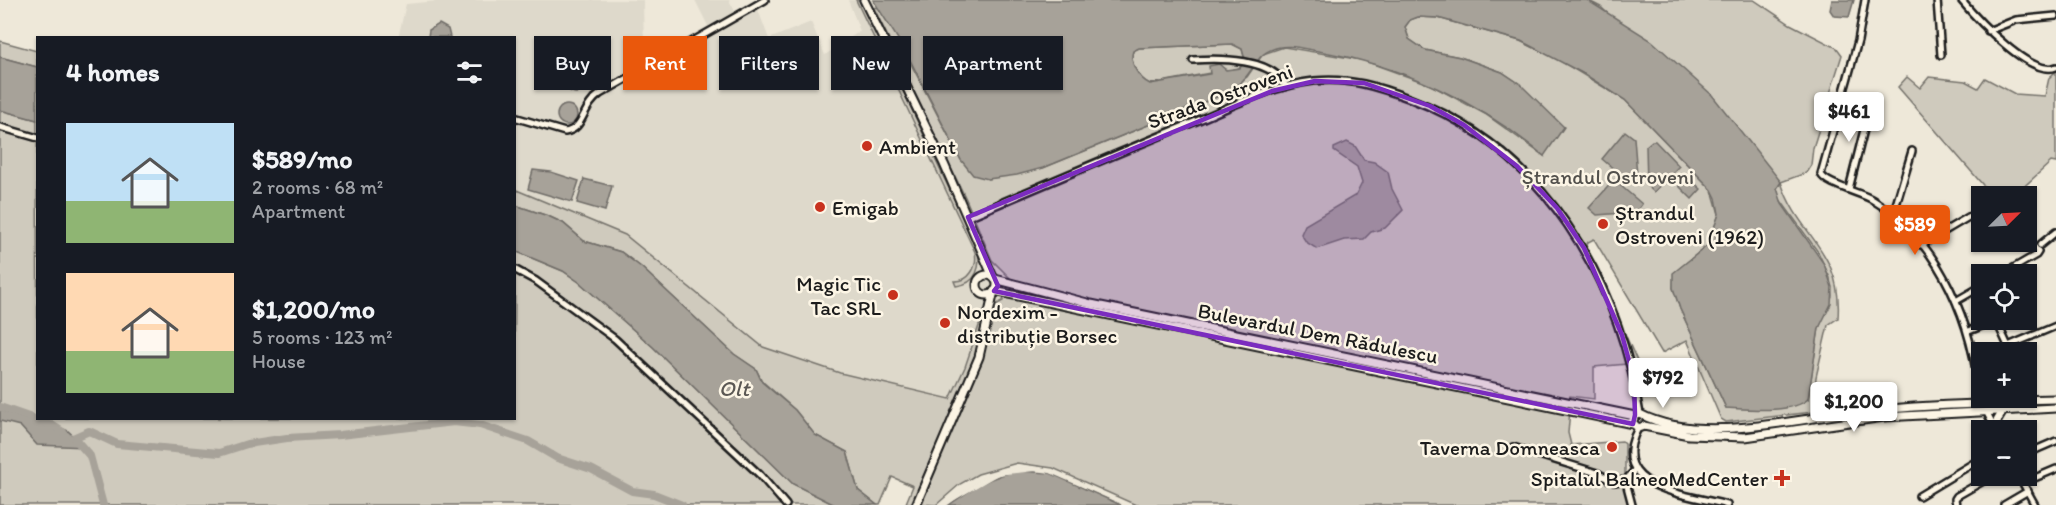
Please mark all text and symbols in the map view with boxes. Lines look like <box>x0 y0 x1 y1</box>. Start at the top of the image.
chip: Buy <box>534 36 611 90</box>
chip: Rent <box>623 36 707 90</box>
chip: Filters <box>719 36 819 90</box>
chip: New <box>831 36 911 90</box>
chip: Apartment <box>923 36 1063 90</box>
text: 4 homes <box>66 56 160 88</box>
icon: filters <box>453 56 486 89</box>
street label: Strada Ostroveni <box>1144 58 1296 134</box>
pin: $461 <box>1813 92 1885 143</box>
text: $461 <box>1828 99 1870 123</box>
place label: Ambient <box>879 134 956 159</box>
marker: Ambient <box>860 139 874 153</box>
text: $589/mo <box>252 143 353 175</box>
icon: home <box>114 147 186 219</box>
park label: Ștrandul Ostroveni <box>1522 164 1694 189</box>
text: 2 rooms · 68 m² <box>252 175 383 199</box>
north arrow <box>1971 186 2037 252</box>
map controls <box>1971 186 2037 486</box>
place label: Emigab <box>832 195 899 220</box>
text: Apartment <box>252 199 345 223</box>
marker: Emigab <box>813 200 827 214</box>
place label: Ștrandul Ostroveni (1962) <box>1615 200 1764 249</box>
pin: $589 <box>1879 205 1951 256</box>
text: $589 <box>1894 212 1936 236</box>
marker: Ștrandul Ostroveni (1962) <box>1596 217 1610 231</box>
button: locate <box>1971 264 2037 330</box>
place label: Magic Tic Tac SRL <box>796 271 881 320</box>
marker: Magic Tic Tac SRL <box>886 288 900 302</box>
text: $1,200/mo <box>252 293 375 325</box>
icon: home <box>114 297 186 369</box>
street label: Bulevardul Dem Rădulescu <box>1196 297 1440 369</box>
place label: Nordexim - distribuție Borsec <box>957 299 1117 348</box>
marker: Nordexim - distribuție Borsec <box>938 316 952 330</box>
text: 5 rooms · 123 m² <box>252 325 393 349</box>
button: + <box>1971 342 2037 408</box>
text: House <box>252 349 306 373</box>
pin: $792 <box>1627 358 1699 409</box>
text: $792 <box>1642 365 1684 389</box>
water label: Olt <box>719 375 751 402</box>
pin: $1,200 <box>1805 382 1903 433</box>
text: $1,200 <box>1824 389 1884 413</box>
button: − <box>1971 420 2037 486</box>
place label: Taverna Domneasca <box>1420 435 1600 460</box>
marker: Taverna Domneasca <box>1605 440 1619 454</box>
place label: Spitalul BalneoMedCenter <box>1531 466 1769 491</box>
marker: Spitalul BalneoMedCenter <box>1773 469 1791 487</box>

